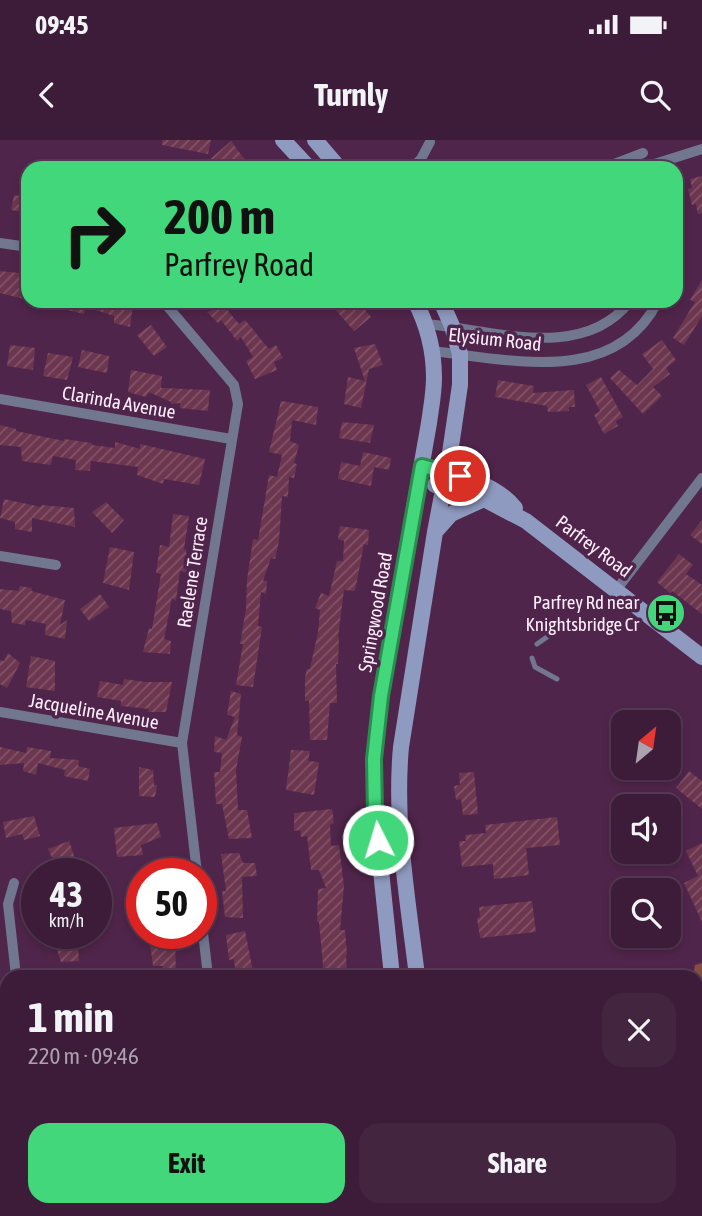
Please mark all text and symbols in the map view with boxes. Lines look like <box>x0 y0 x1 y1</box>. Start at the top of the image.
text: 09:45 <box>35 10 89 40</box>
icon: back <box>28 76 66 114</box>
text: Turnly <box>314 76 388 113</box>
icon: search <box>636 76 674 114</box>
text: 200 m <box>164 188 275 244</box>
icon: right <box>49 189 140 280</box>
text: Parfrey Road <box>164 246 314 283</box>
street label: Elysium Road <box>447 323 543 355</box>
street label: Clarinda Avenue <box>61 381 177 423</box>
pin <box>430 446 490 506</box>
icon: arrive <box>441 457 479 495</box>
street label: Parfrey Road <box>552 510 636 582</box>
street label: Raelene Terrace <box>172 515 212 629</box>
street label: Springwood Road <box>354 550 396 674</box>
place label: Parfrey Rd near Knightsbridge Cr <box>525 591 639 635</box>
bus stop icon: Parfrey Rd near Knightsbridge Cr <box>645 592 687 634</box>
street label: Jacqueline Avenue <box>27 689 161 733</box>
north arrow <box>611 710 681 780</box>
map controls <box>611 710 681 948</box>
button: sound <box>611 794 681 864</box>
position arrow <box>341 803 415 877</box>
speed limit sign: 50 <box>126 858 217 949</box>
text: 43 <box>50 874 83 914</box>
button: search <box>611 878 681 948</box>
text: km/h <box>49 910 84 931</box>
text: 1 min <box>28 993 114 1041</box>
button: close <box>602 993 676 1067</box>
text: 220 m · 09:46 <box>28 1043 139 1069</box>
button: Exit <box>28 1123 345 1203</box>
button: Share <box>359 1123 676 1203</box>

